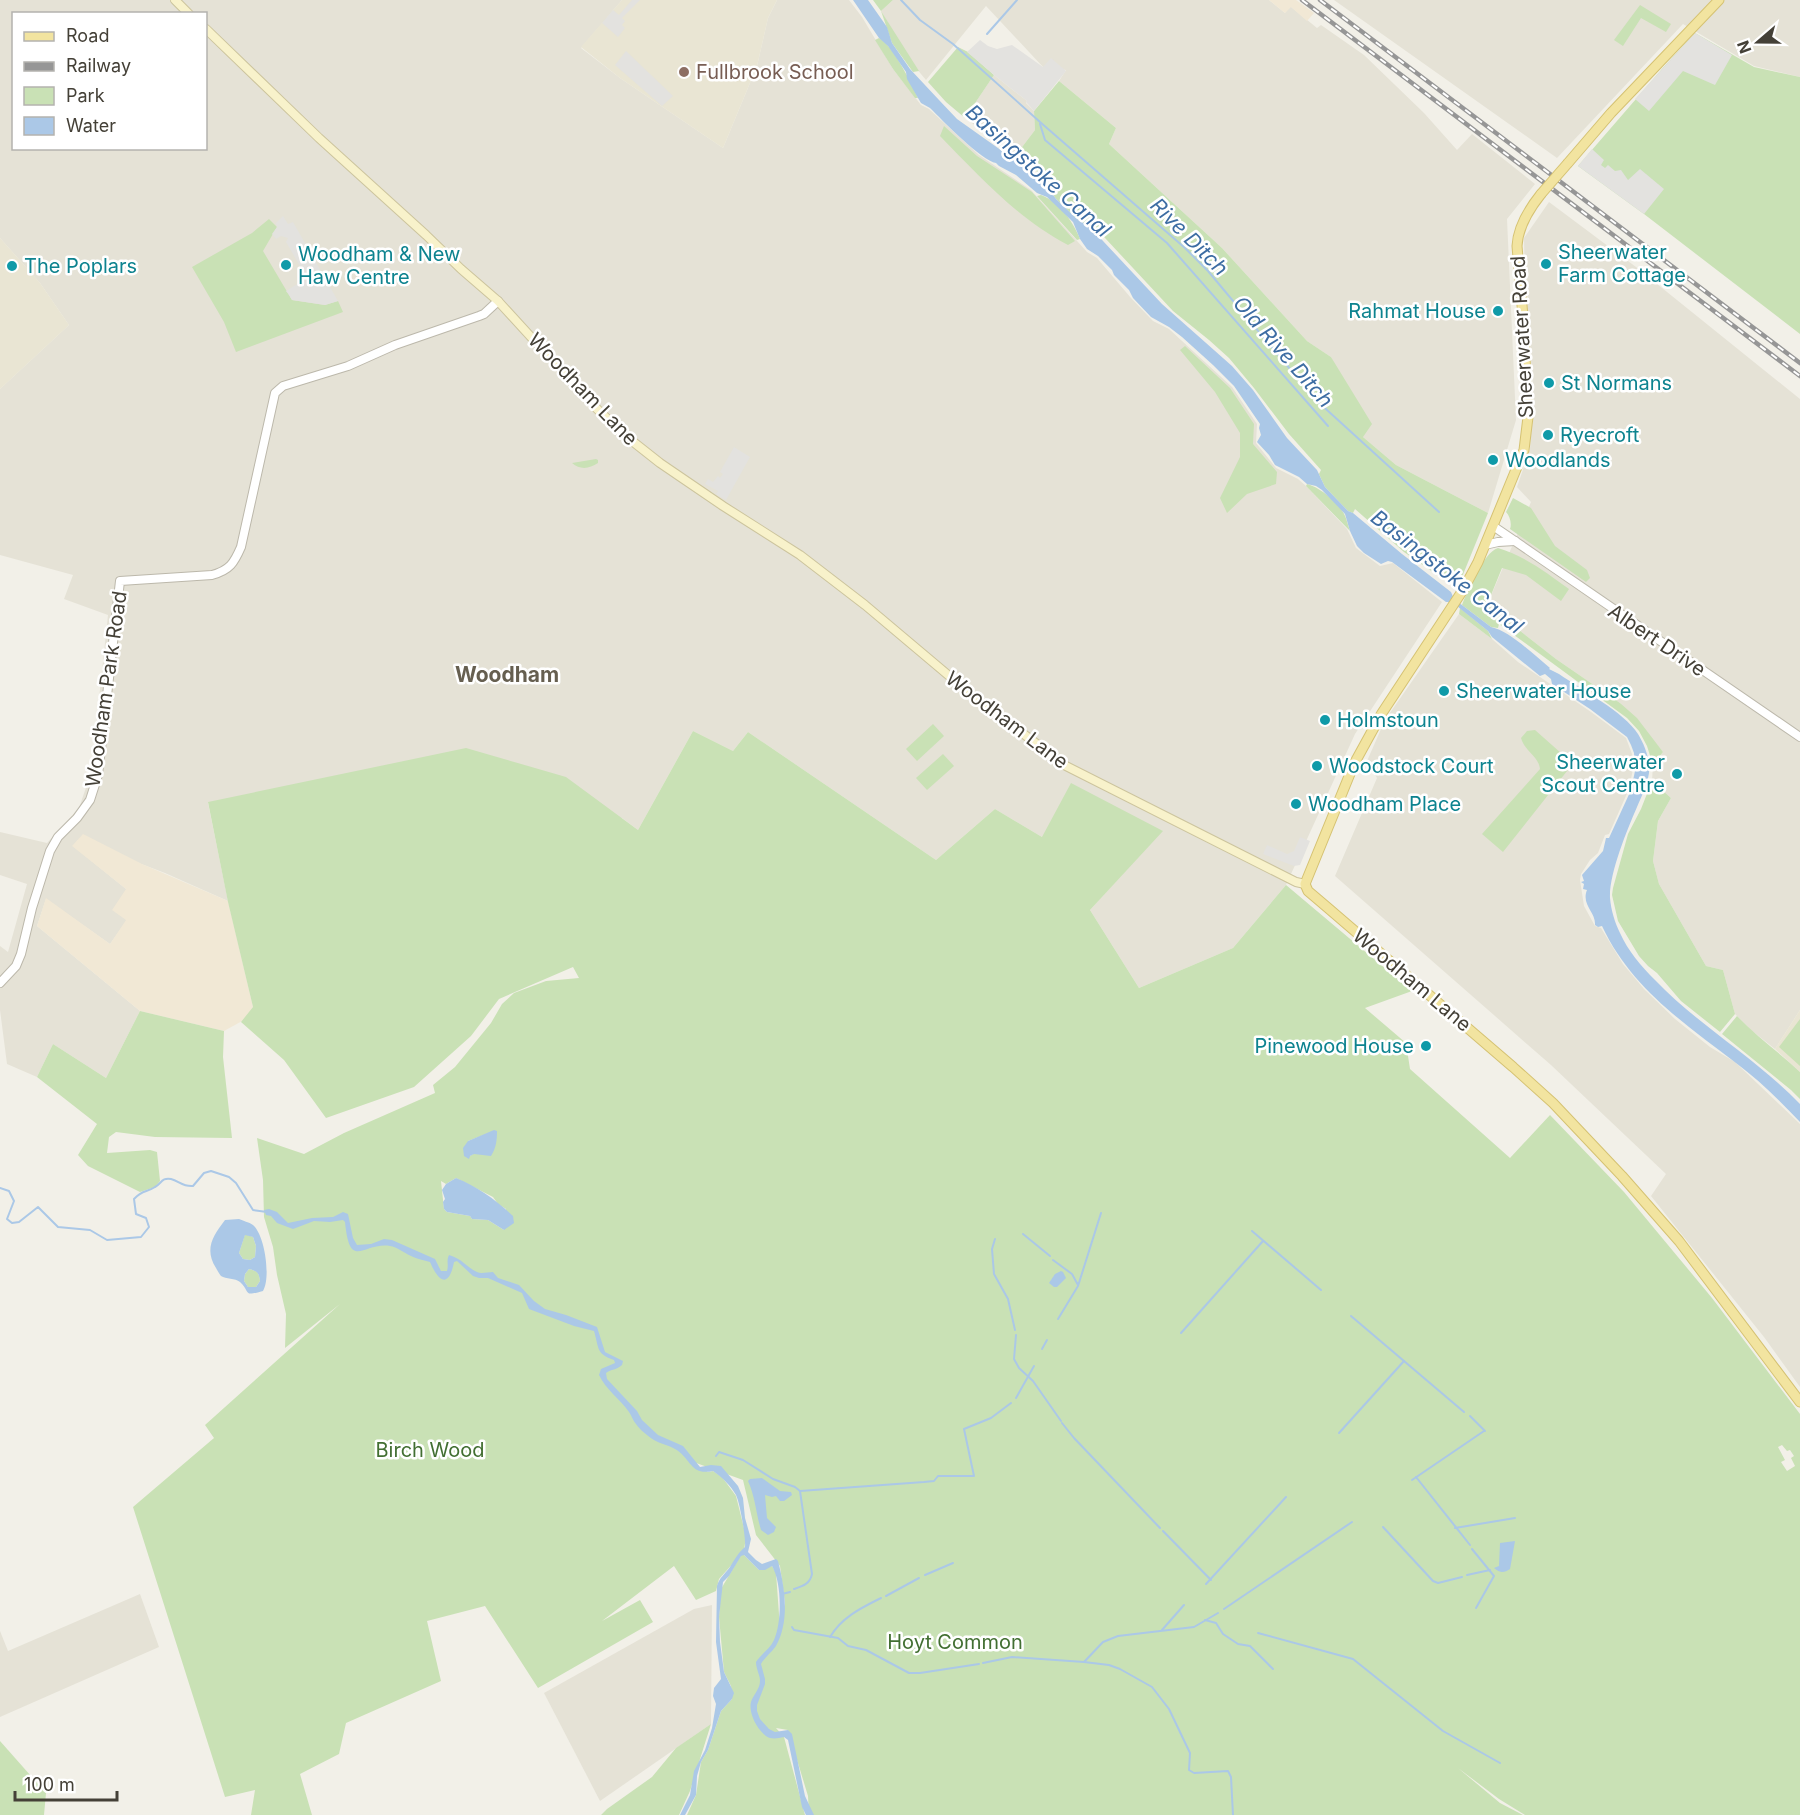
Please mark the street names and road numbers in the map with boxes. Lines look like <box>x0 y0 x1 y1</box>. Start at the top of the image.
street label: Sheerwater Road <box>1506 255 1538 419</box>
street label: Woodham Lane <box>523 328 643 450</box>
street label: Woodham Park Road <box>80 589 132 789</box>
street label: Albert Drive <box>1604 599 1710 681</box>
street label: Woodham Lane <box>941 666 1073 774</box>
street label: Woodham Lane <box>1348 924 1476 1036</box>

